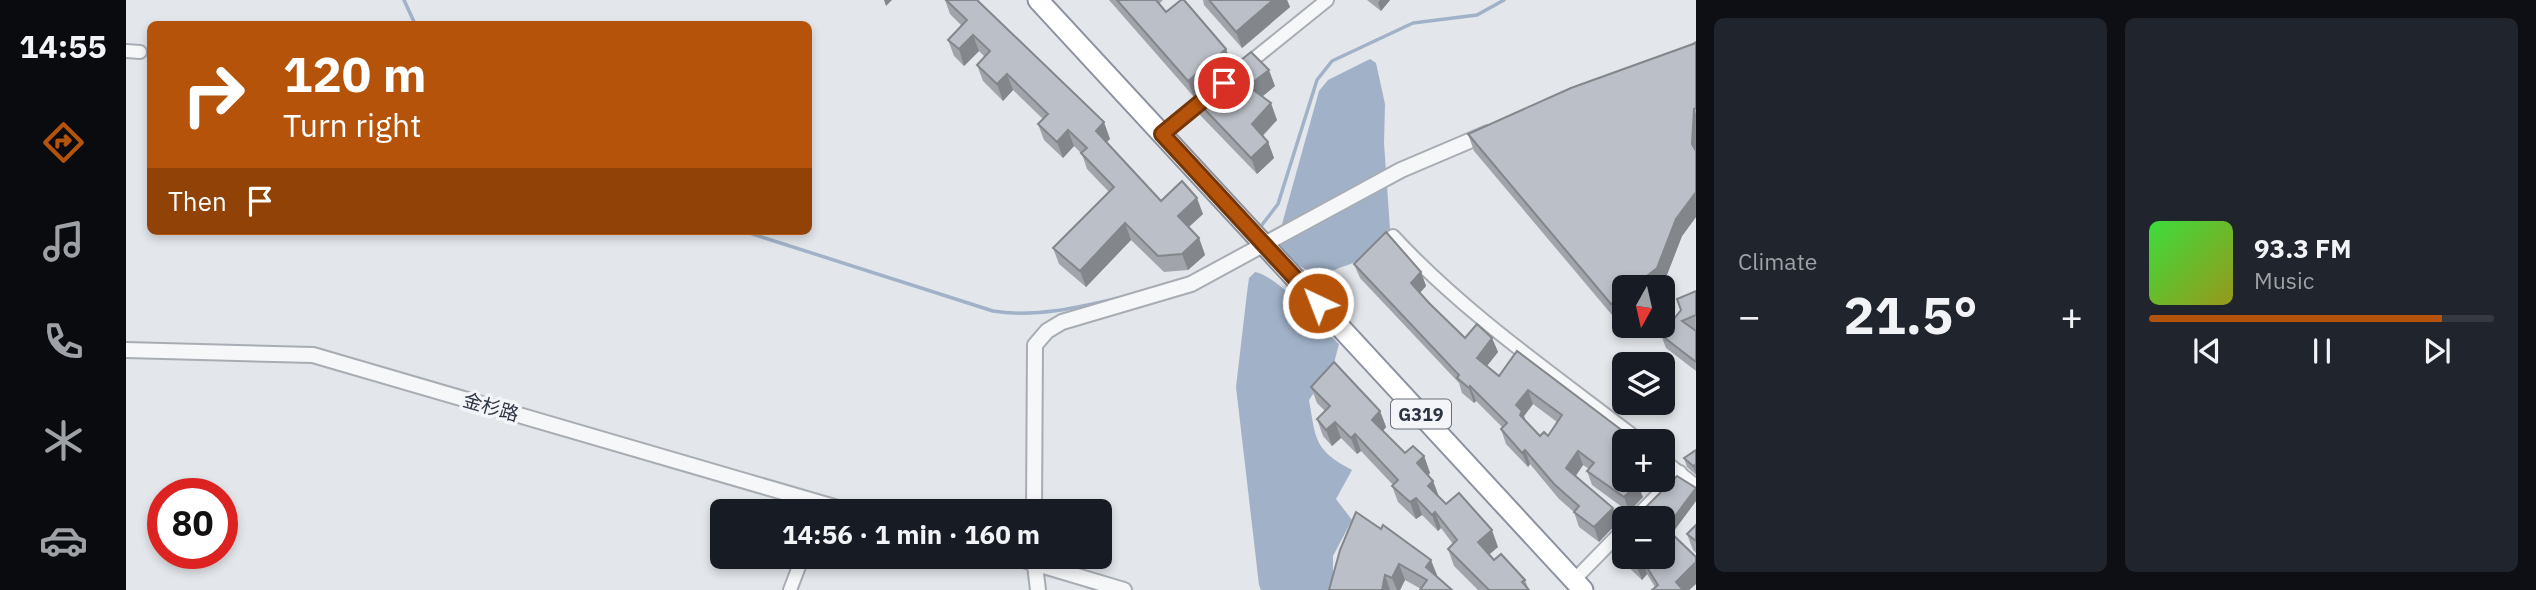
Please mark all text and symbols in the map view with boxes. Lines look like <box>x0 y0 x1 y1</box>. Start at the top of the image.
text: 14:55 <box>19 25 107 67</box>
text: 120 m <box>283 42 427 105</box>
icon: right <box>168 49 259 140</box>
pin <box>1194 53 1254 113</box>
icon: arrive <box>1205 64 1243 102</box>
text: Turn right <box>283 104 421 146</box>
icon: directions <box>39 118 88 167</box>
icon: arrive <box>241 182 279 220</box>
text: Then <box>168 184 227 218</box>
icon: music <box>39 217 88 266</box>
text: 93.3 FM <box>2254 231 2352 265</box>
text: Climate <box>1738 246 1817 276</box>
text: Music <box>2254 265 2314 295</box>
position arrow <box>1281 266 1355 340</box>
north arrow <box>1612 275 1675 338</box>
map controls <box>1612 275 1675 569</box>
text: 21.5° <box>1843 281 1978 348</box>
text: − <box>1738 291 1761 340</box>
text: + <box>2060 291 2083 340</box>
icon: phone <box>39 317 88 366</box>
icon: previous <box>2188 332 2226 370</box>
icon: pause <box>2303 332 2341 370</box>
icon: next <box>2418 332 2456 370</box>
button: layers <box>1612 352 1675 415</box>
street label: 金杉路 <box>460 388 522 426</box>
road number: G319 <box>1391 400 1451 428</box>
icon: climate <box>39 416 88 465</box>
button: + <box>1612 429 1675 492</box>
speed limit sign: 80 <box>147 478 238 569</box>
button: − <box>1612 506 1675 569</box>
icon: car <box>39 516 88 565</box>
text: 14:56 · 1 min · 160 m <box>782 517 1040 551</box>

